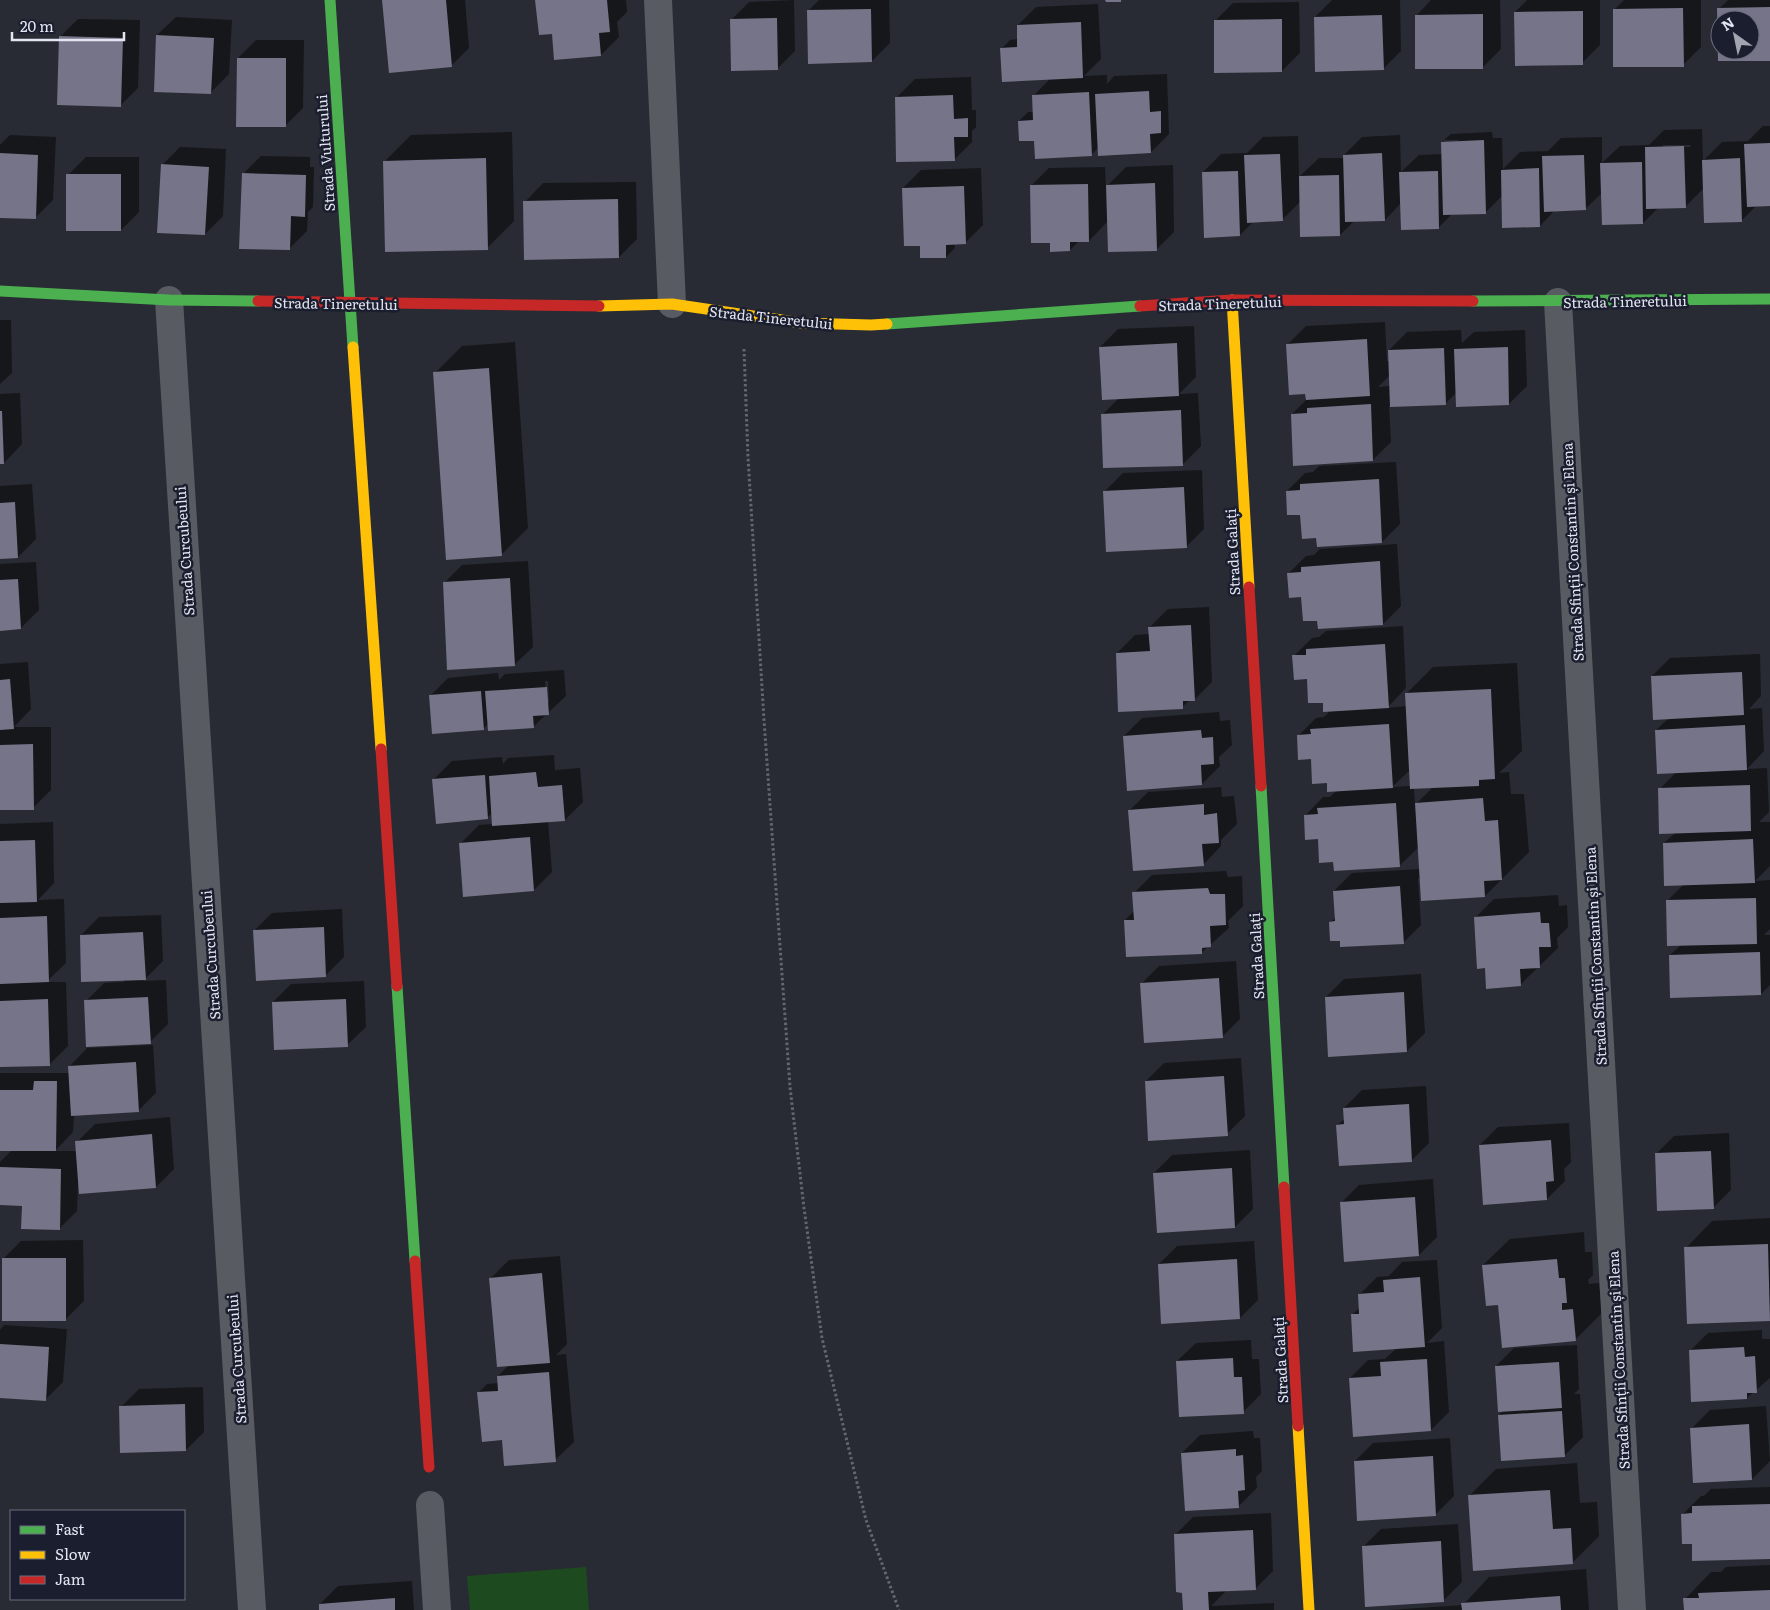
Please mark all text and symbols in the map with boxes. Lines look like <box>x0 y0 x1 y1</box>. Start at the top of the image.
scale bar <box>12 10 125 42</box>
north arrow <box>1710 10 1760 60</box>
text: N <box>1717 12 1738 35</box>
text: 20 m <box>20 14 54 37</box>
street label: Strada Vulturului <box>311 94 339 212</box>
street label: Strada Tineretului <box>1563 290 1687 312</box>
street label: Strada Tineretului <box>1158 291 1282 315</box>
street label: Strada Tineretului <box>274 292 398 314</box>
street label: Strada Tineretului <box>708 301 834 333</box>
street label: Strada Sfinții Constantin și Elena <box>1556 442 1588 662</box>
street label: Strada Curcubeului <box>169 485 198 616</box>
street label: Strada Galați <box>1220 508 1244 596</box>
street label: Strada Sfinții Constantin și Elena <box>1579 846 1611 1066</box>
street label: Strada Curcubeului <box>195 889 224 1020</box>
street label: Strada Galați <box>1244 912 1268 1000</box>
street label: Strada Sfinții Constantin și Elena <box>1602 1250 1634 1470</box>
street label: Strada Curcubeului <box>221 1293 250 1424</box>
street label: Strada Galați <box>1268 1316 1292 1404</box>
legend <box>10 1510 185 1600</box>
text: Fast <box>55 1517 84 1540</box>
text: Slow <box>55 1542 90 1565</box>
text: Jam <box>55 1567 86 1590</box>

